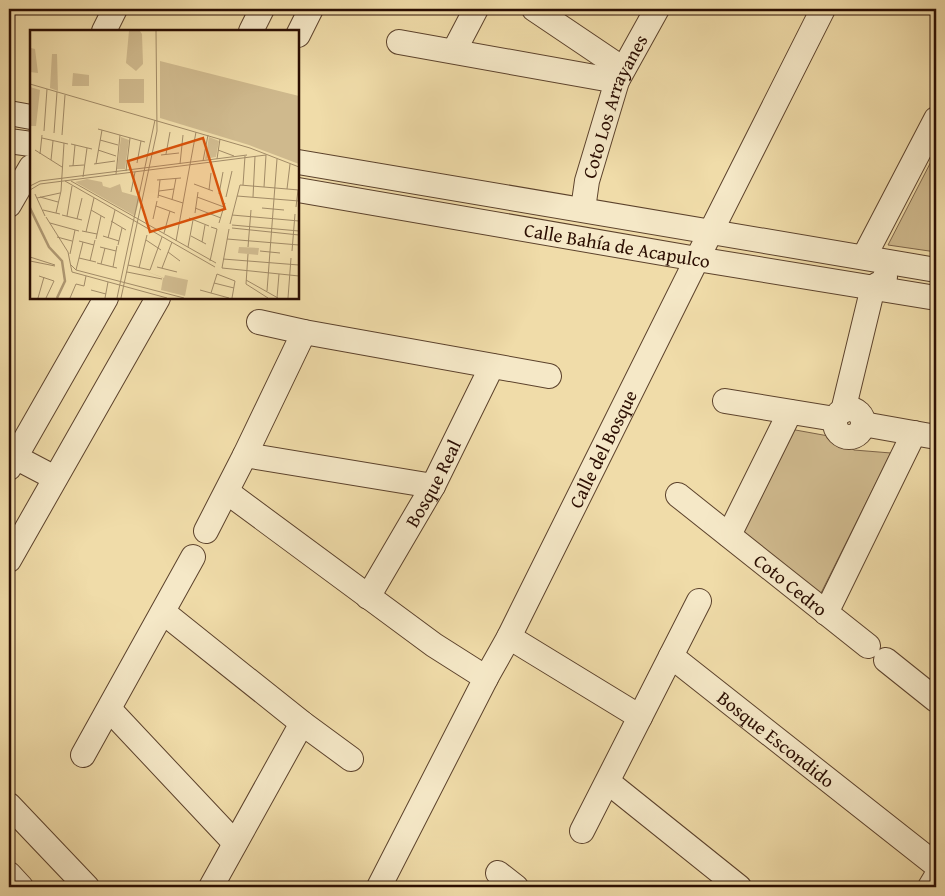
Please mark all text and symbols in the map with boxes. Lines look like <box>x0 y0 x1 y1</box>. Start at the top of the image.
street label: Coto Los Arrayanes <box>575 29 654 182</box>
inset map <box>30 30 299 299</box>
street label: Calle Bahía de Acapulco <box>522 215 712 275</box>
street label: Calle del Bosque <box>561 385 644 513</box>
street label: Bosque Real <box>398 435 468 532</box>
street label: Coto Cedro <box>748 546 834 623</box>
street label: Bosque Escondido <box>712 684 841 794</box>

